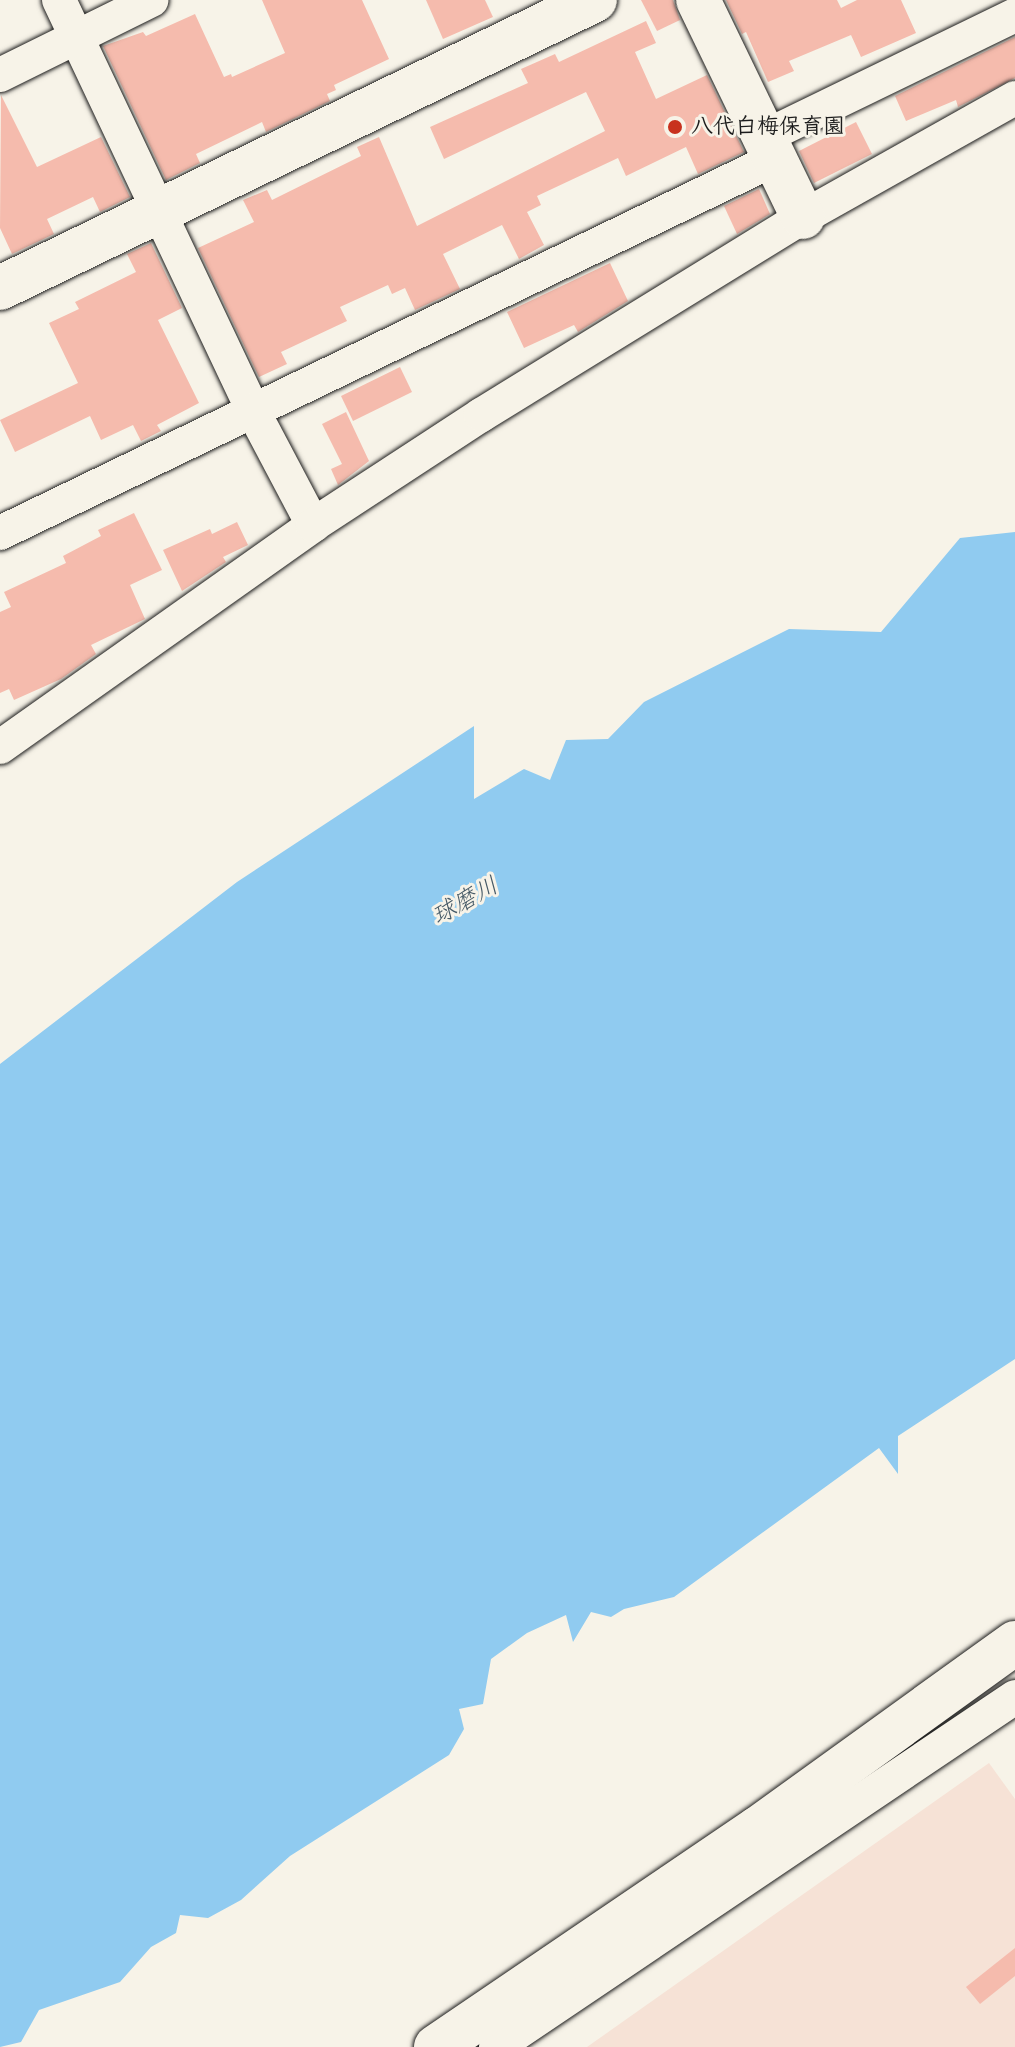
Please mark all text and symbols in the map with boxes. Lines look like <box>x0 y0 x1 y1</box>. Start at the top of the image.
place label: 八代白梅保育園 <box>691 114 845 140</box>
marker: 八代白梅保育園 <box>666 118 684 136</box>
water label: 球磨川 <box>427 871 503 931</box>

